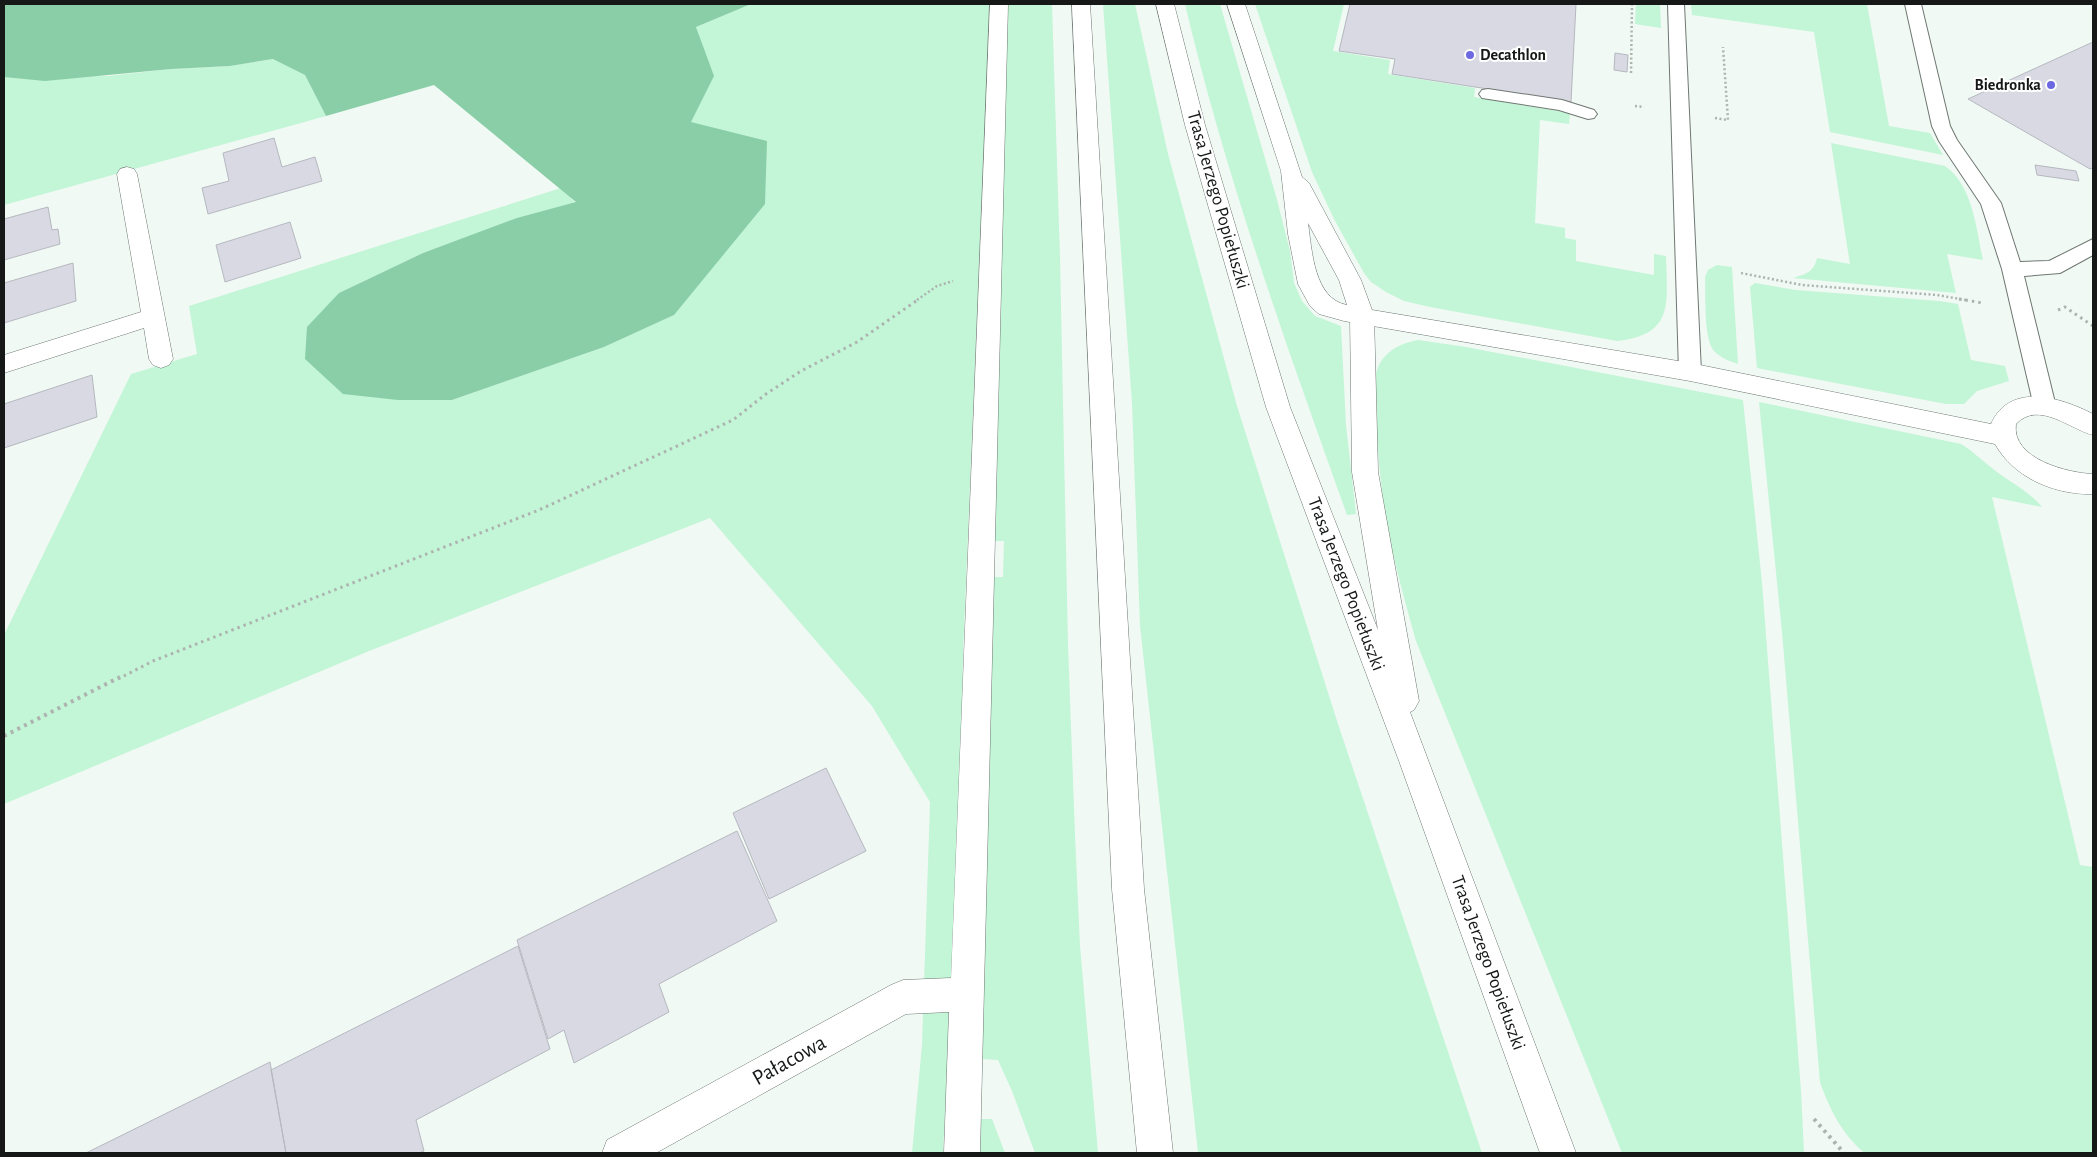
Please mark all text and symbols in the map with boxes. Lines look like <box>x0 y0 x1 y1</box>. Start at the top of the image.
place label: Decathlon <box>1480 47 1546 63</box>
marker: Decathlon <box>1464 49 1476 61</box>
place label: Biedronka <box>1974 77 2041 93</box>
marker: Biedronka <box>2045 79 2057 91</box>
street label: Trasa Jerzego Popiełuszki <box>1183 109 1253 291</box>
street label: Trasa Jerzego Popiełuszki <box>1304 495 1388 673</box>
street label: Trasa Jerzego Popiełuszki <box>1448 873 1528 1053</box>
street label: Pałacowa <box>748 1031 830 1089</box>

